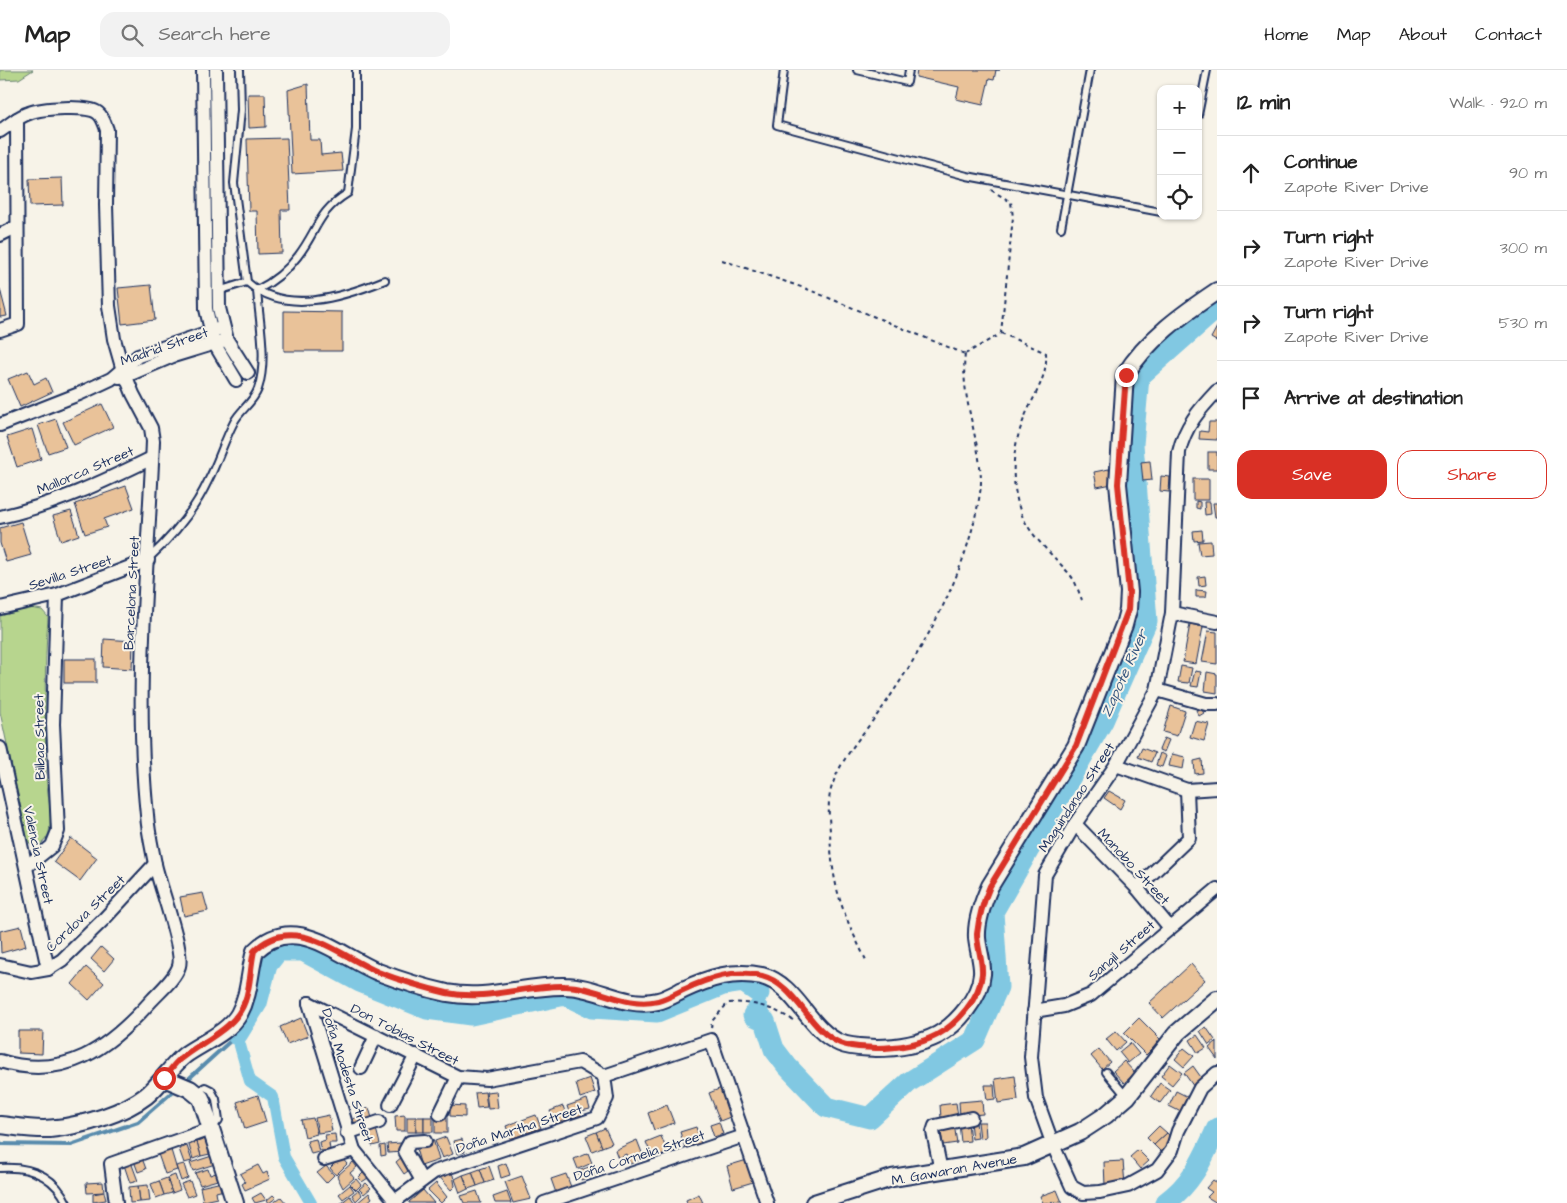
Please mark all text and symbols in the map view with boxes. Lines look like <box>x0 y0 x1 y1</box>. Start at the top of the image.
search box <box>100 12 450 57</box>
text: Map <box>25 18 70 52</box>
icon: search <box>118 21 146 49</box>
text: Search here <box>158 21 271 48</box>
text: Home <box>1264 22 1309 47</box>
text: Map <box>1337 22 1371 47</box>
text: About <box>1399 22 1447 47</box>
text: Contact <box>1475 22 1542 47</box>
map controls <box>1157 85 1202 220</box>
button: + <box>1157 85 1202 130</box>
text: 12 min <box>1237 88 1290 117</box>
text: Walk · 920 m <box>1449 92 1547 114</box>
button: − <box>1157 130 1202 175</box>
text: Continue <box>1284 149 1358 176</box>
icon: ahead <box>1237 159 1265 187</box>
text: 90 m <box>1509 162 1547 184</box>
button: locate <box>1157 175 1202 220</box>
text: Zapote River Drive <box>1284 176 1429 198</box>
text: Turn right <box>1284 224 1373 251</box>
icon: right <box>1237 234 1265 262</box>
text: 300 m <box>1500 237 1547 259</box>
text: Zapote River Drive <box>1284 251 1429 273</box>
text: Turn right <box>1284 299 1373 326</box>
icon: right <box>1237 309 1265 337</box>
text: 530 m <box>1499 312 1547 334</box>
street label: Madrid Street <box>118 322 211 371</box>
text: Zapote River Drive <box>1284 326 1429 348</box>
route end <box>1115 364 1138 387</box>
icon: arrive <box>1237 384 1265 412</box>
text: Arrive at destination <box>1284 385 1463 412</box>
street label: Mallorca Street <box>34 441 137 500</box>
button: Save <box>1237 450 1387 499</box>
button: Share <box>1397 450 1547 499</box>
street label: Barcelona Street <box>119 535 145 651</box>
street label: Sevilla Street <box>26 550 115 596</box>
water label: Zapote River <box>1096 625 1154 720</box>
street label: Bilbao Street <box>29 694 51 780</box>
street label: Maguindanao Street <box>1034 738 1120 856</box>
street label: Valencia Street <box>18 804 58 906</box>
street label: Manobo Street <box>1092 824 1174 910</box>
street label: Cordova Street <box>41 870 130 957</box>
street label: Sangil Street <box>1084 916 1160 986</box>
street label: Don Tobias Street <box>347 999 462 1071</box>
street label: Doña Modesta Street <box>316 1006 378 1145</box>
route start <box>153 1067 176 1090</box>
street label: Doña Martha Street <box>454 1099 585 1159</box>
street label: Doña Cornelia Street <box>571 1125 708 1187</box>
street label: M. Gawaran Avenue <box>890 1149 1019 1191</box>

